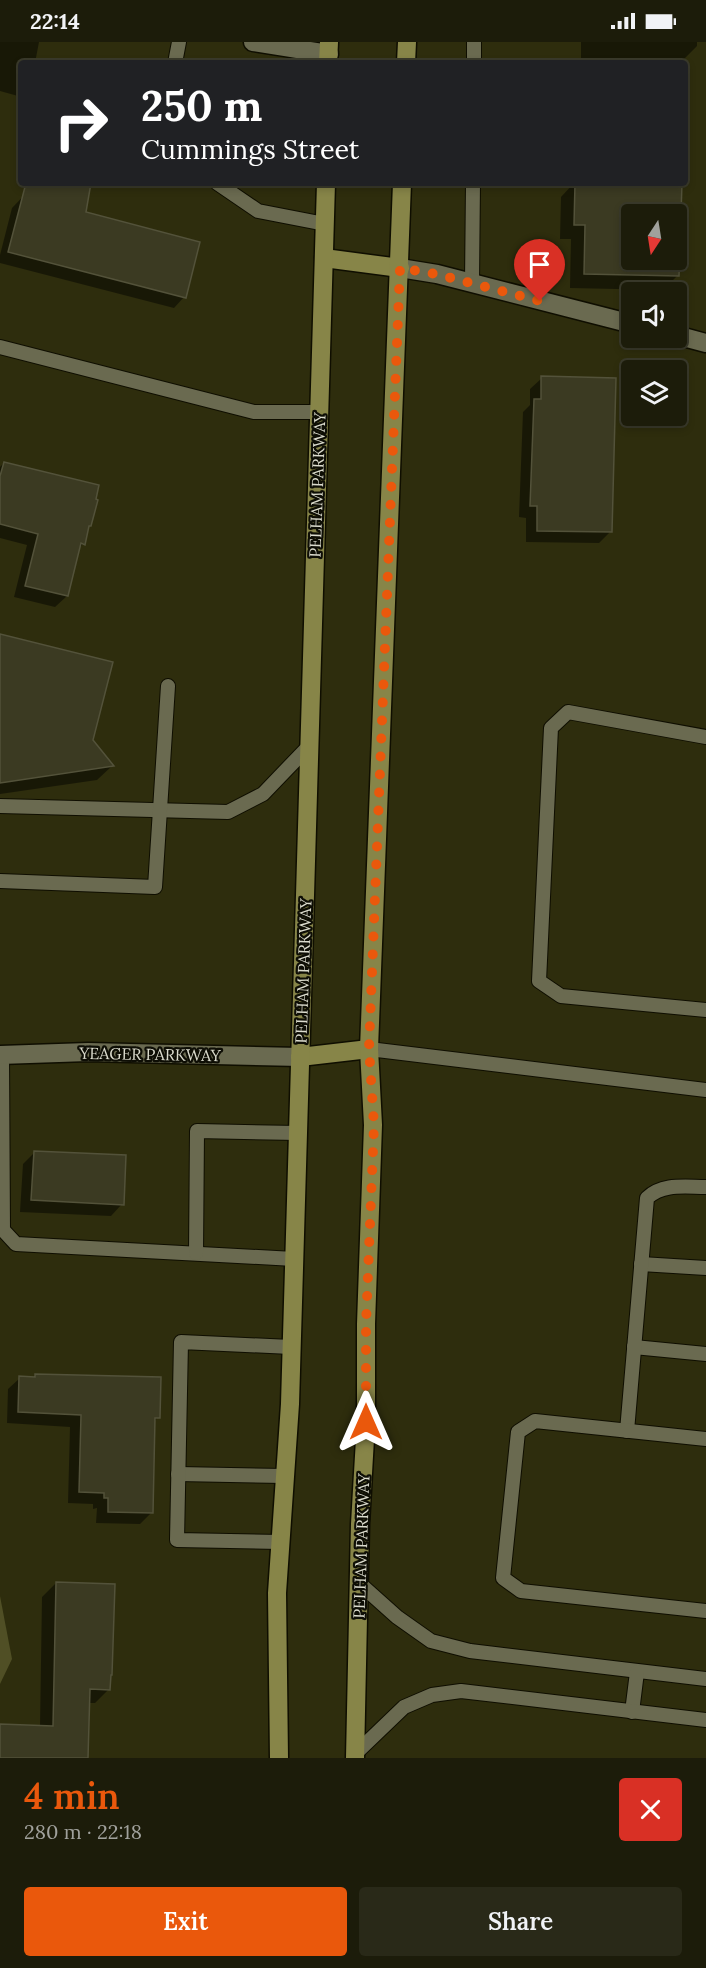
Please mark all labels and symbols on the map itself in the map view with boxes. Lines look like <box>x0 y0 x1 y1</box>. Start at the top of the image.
north arrow <box>621 204 687 270</box>
pin <box>514 239 565 301</box>
street label: PELHAM PARKWAY <box>304 411 330 558</box>
street label: PELHAM PARKWAY <box>290 897 316 1044</box>
street label: YEAGER PARKWAY <box>78 1043 222 1065</box>
position arrow <box>334 1390 398 1454</box>
street label: PELHAM PARKWAY <box>348 1472 374 1619</box>

